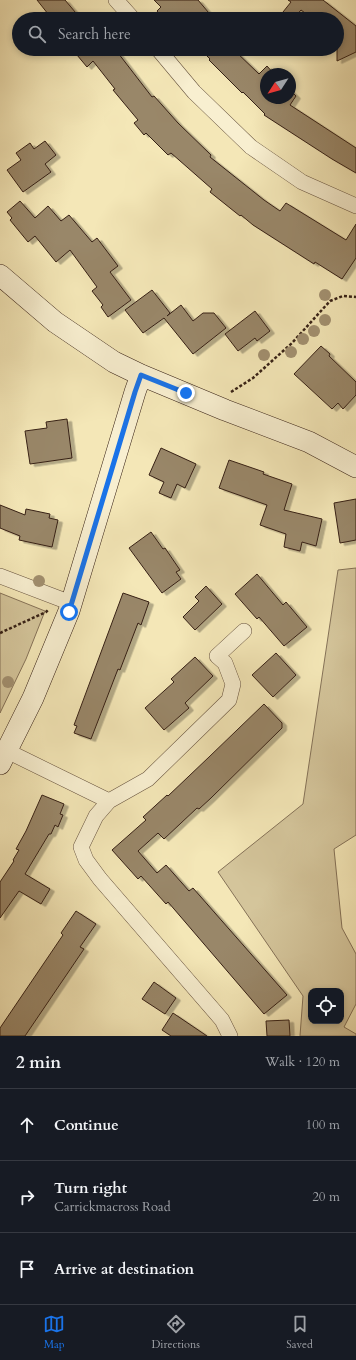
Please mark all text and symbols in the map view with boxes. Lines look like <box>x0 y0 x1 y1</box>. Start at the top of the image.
search box <box>12 12 344 56</box>
icon: search <box>26 23 48 45</box>
text: Search here <box>58 24 131 44</box>
north arrow <box>260 68 296 104</box>
route end <box>177 384 195 402</box>
route start <box>60 603 78 621</box>
map controls <box>308 988 344 1024</box>
button: locate <box>308 988 344 1024</box>
text: 2 min <box>16 1051 61 1074</box>
text: Walk · 120 m <box>265 1053 340 1071</box>
icon: ahead <box>16 1114 38 1136</box>
text: Continue <box>54 1115 119 1135</box>
text: 100 m <box>306 1116 340 1134</box>
text: Turn right <box>54 1178 127 1198</box>
icon: right <box>16 1186 38 1208</box>
text: 20 m <box>312 1188 340 1206</box>
text: Carrickmacross Road <box>54 1198 171 1216</box>
icon: arrive <box>16 1258 38 1280</box>
text: Arrive at destination <box>54 1259 194 1279</box>
tab: Map <box>43 1313 65 1352</box>
tab: Directions <box>151 1313 200 1352</box>
tab: Saved <box>286 1313 313 1352</box>

